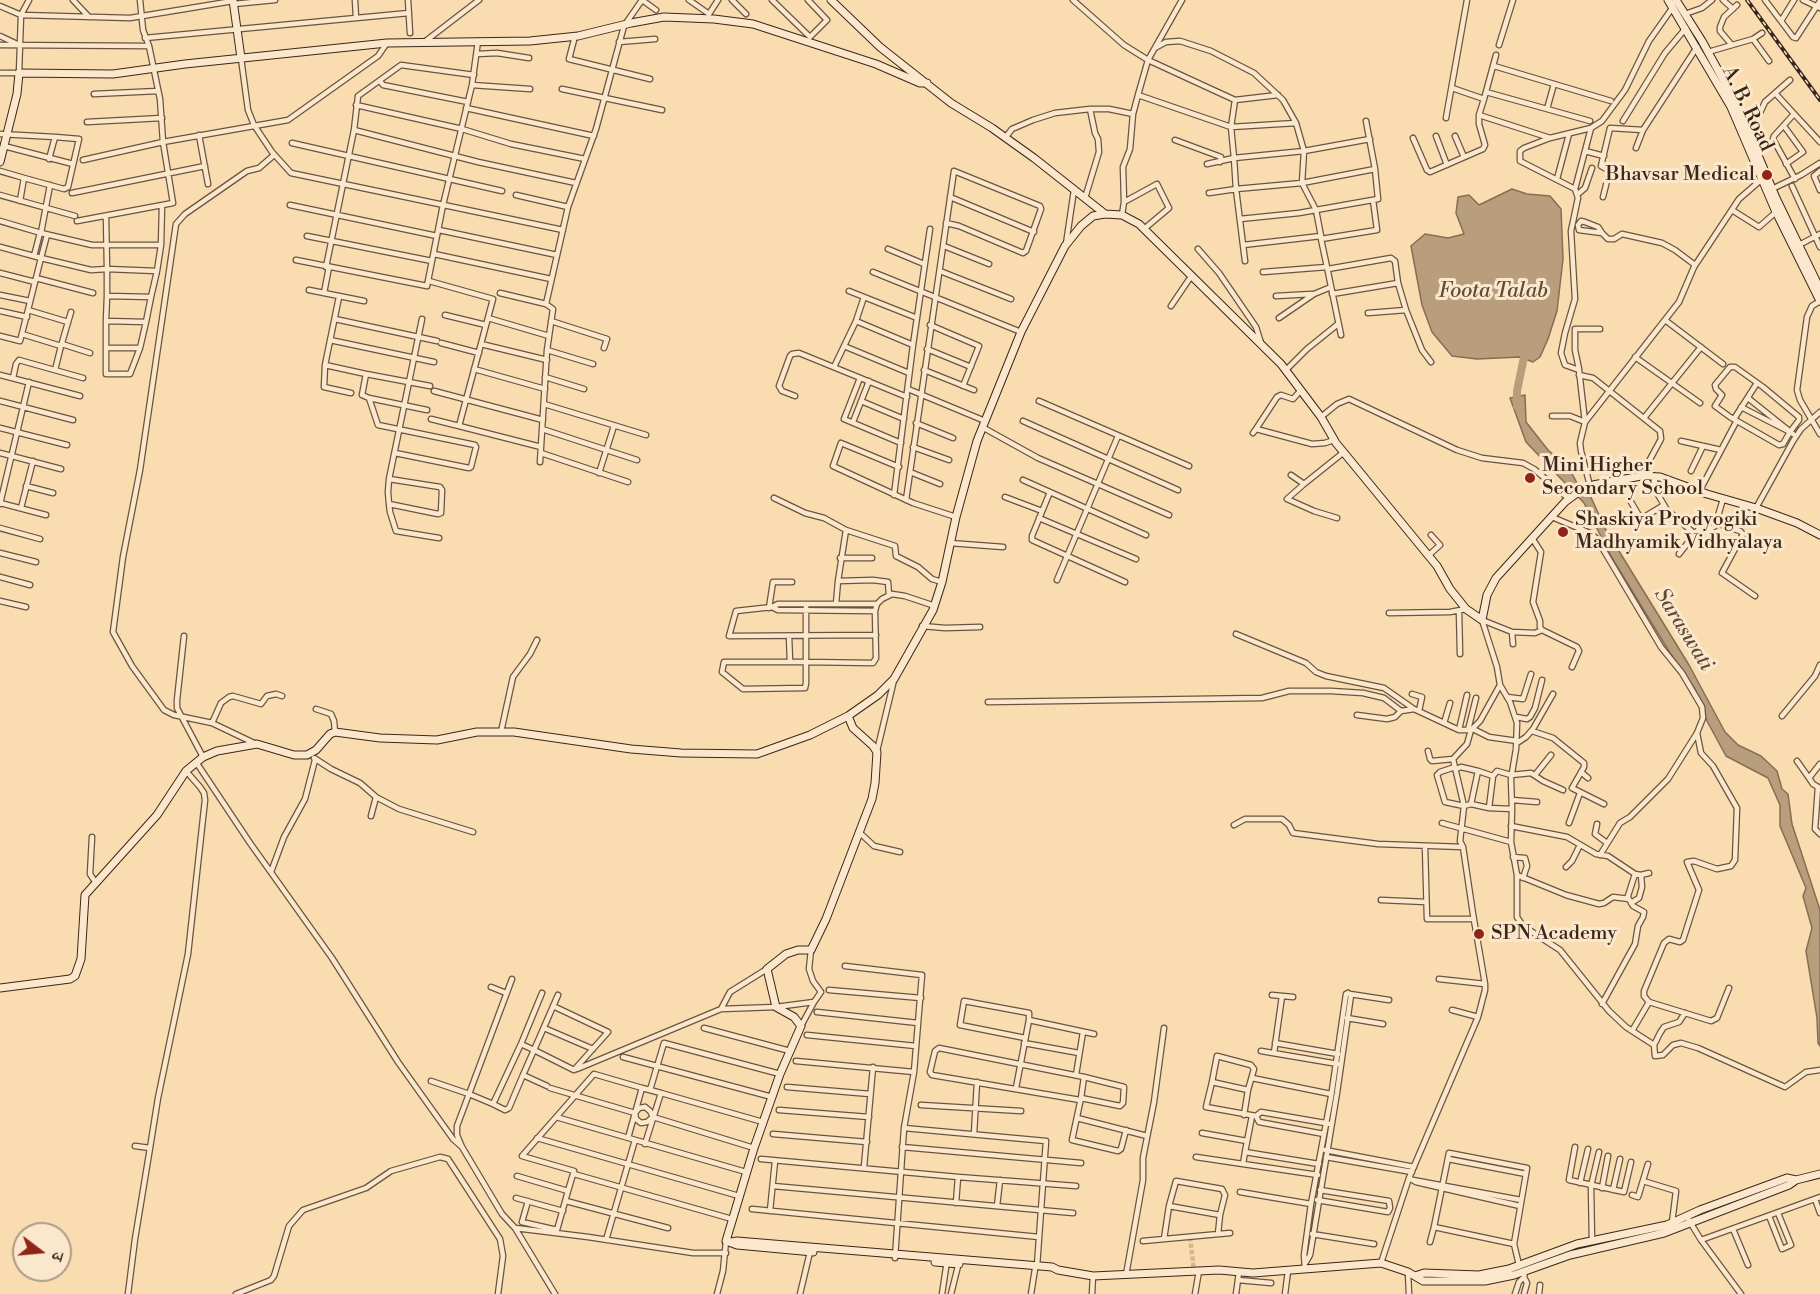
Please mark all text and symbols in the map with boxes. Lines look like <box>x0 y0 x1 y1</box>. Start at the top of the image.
street label: A. B. Road <box>1716 62 1778 156</box>
place label: Bhavsar Medical <box>1606 163 1755 187</box>
marker: Bhavsar Medical <box>1760 168 1774 182</box>
water label: Foota Talab <box>1438 279 1548 305</box>
place label: Mini Higher Secondary School <box>1542 454 1703 501</box>
marker: Mini Higher Secondary School <box>1523 471 1537 485</box>
place label: Shaskiya Prodyogiki Madhyamik Vidhyalaya <box>1575 508 1783 555</box>
marker: Shaskiya Prodyogiki Madhyamik Vidhyalaya <box>1556 525 1570 539</box>
water label: Saraswati <box>1648 584 1718 676</box>
place label: SPN Academy <box>1491 922 1617 946</box>
marker: SPN Academy <box>1472 927 1486 941</box>
north arrow <box>12 1222 72 1282</box>
text: उ <box>47 1250 68 1263</box>

